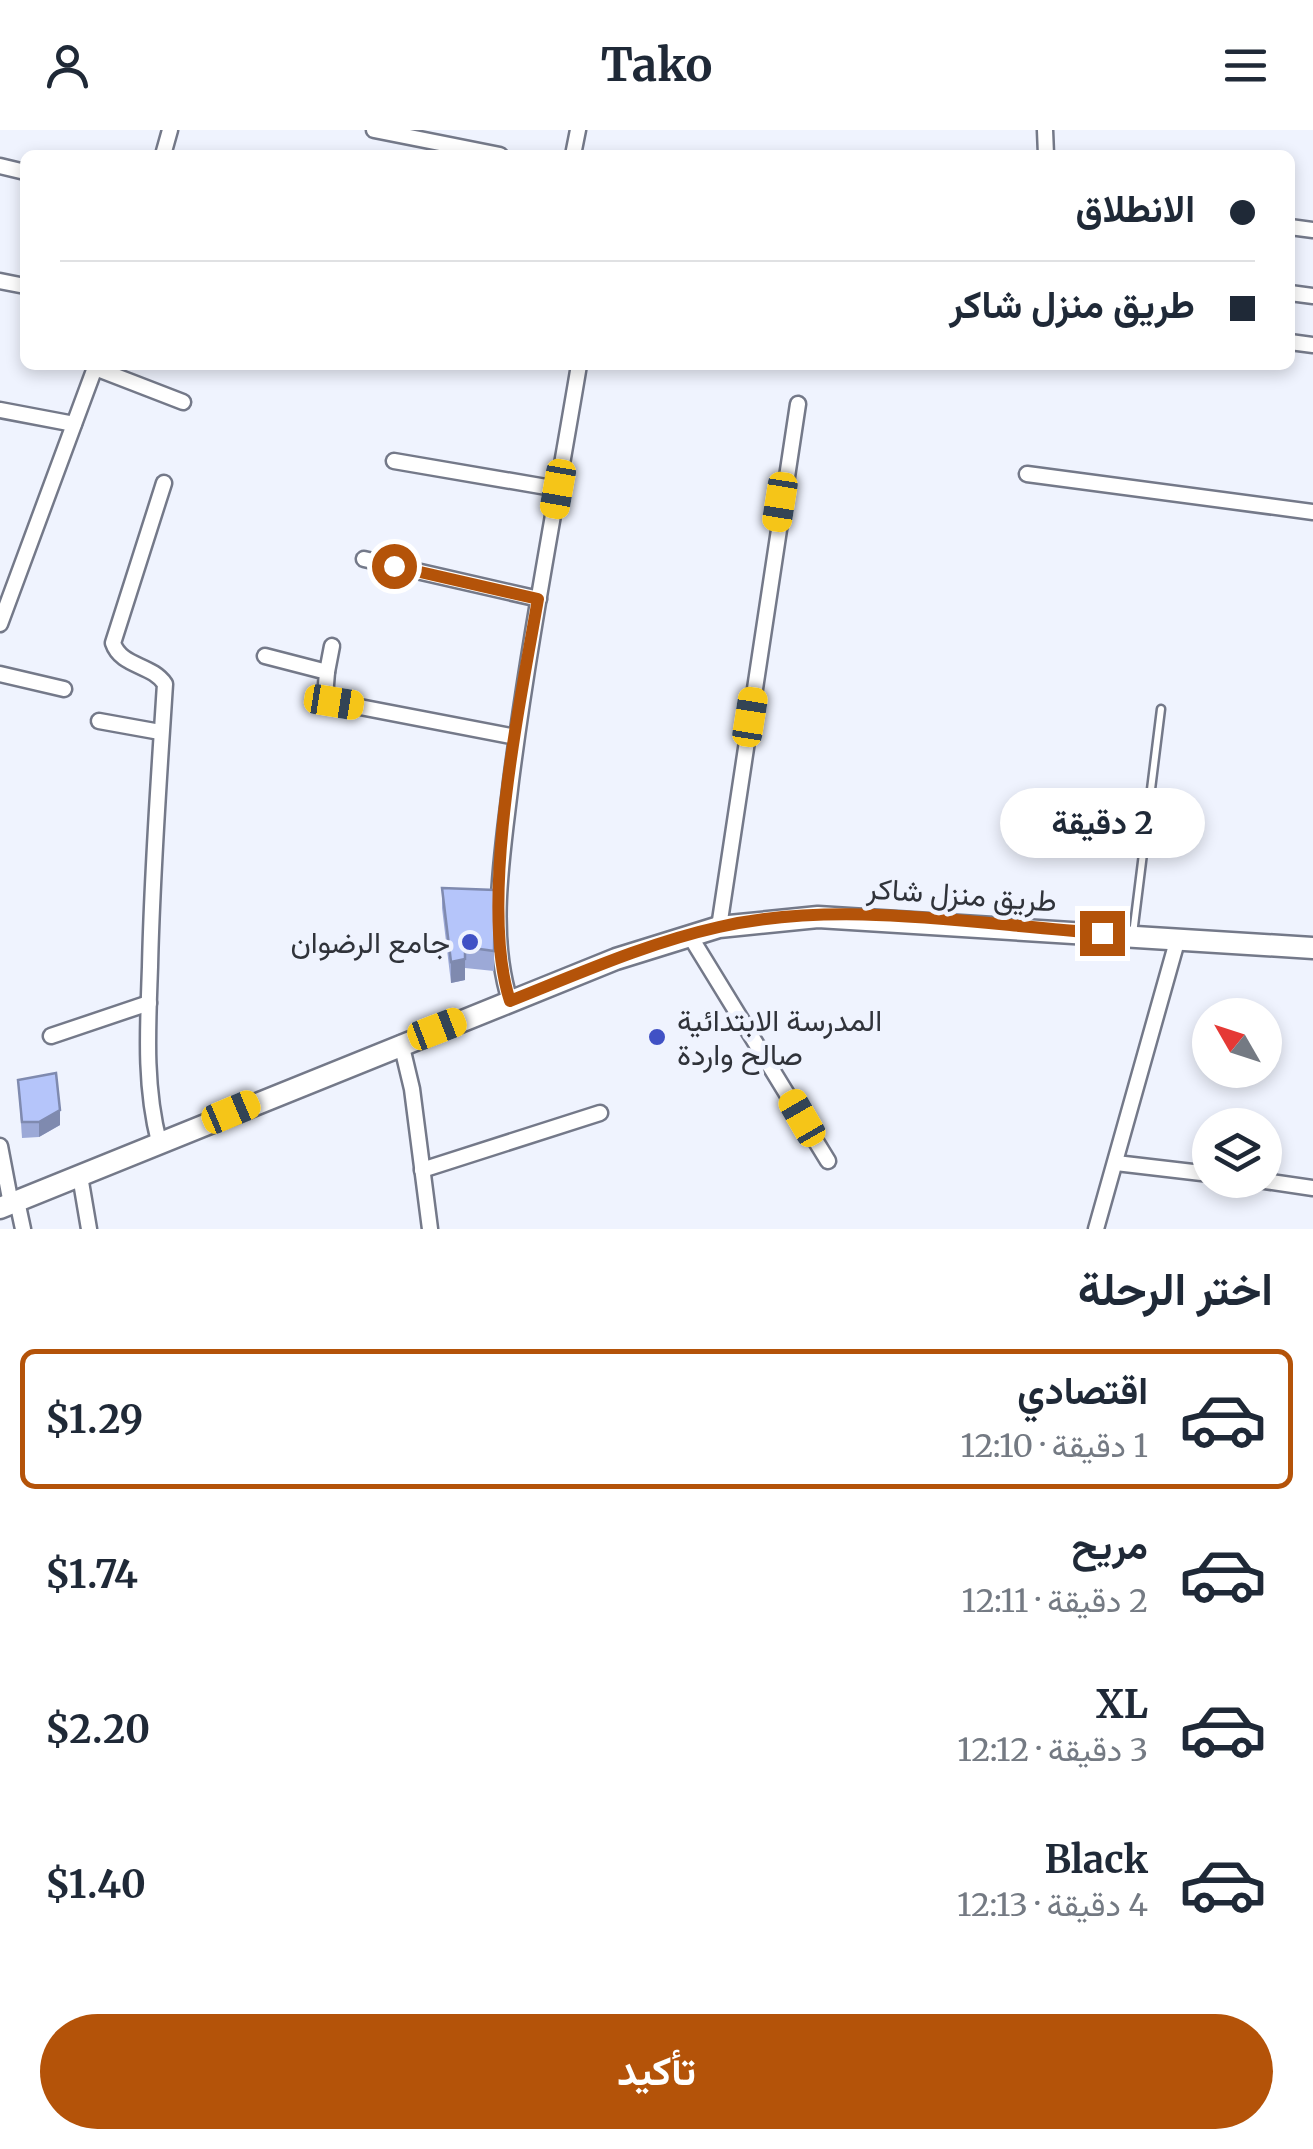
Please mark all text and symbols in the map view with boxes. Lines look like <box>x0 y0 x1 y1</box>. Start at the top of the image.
text: Tako <box>601 37 712 93</box>
icon: person <box>40 38 95 93</box>
icon: menu <box>1218 38 1273 93</box>
text: الانطلاق <box>1076 185 1195 232</box>
text: طريق منزل شاكر <box>949 281 1195 328</box>
car <box>538 457 578 521</box>
car <box>760 470 800 534</box>
route start <box>372 544 417 589</box>
car <box>302 682 366 722</box>
car <box>730 685 770 749</box>
callout: 2 دقيقة <box>1000 788 1204 858</box>
text: 2 دقيقة <box>1052 803 1153 843</box>
street label: طريق منزل شاكر <box>865 868 1058 920</box>
route end <box>1080 911 1125 956</box>
place label: جامع الرضوان <box>290 923 450 963</box>
marker: جامع الرضوان <box>459 931 481 953</box>
north arrow <box>1192 998 1282 1088</box>
map controls <box>1192 998 1282 1198</box>
place label: المدرسة الابتدائية صالح واردة <box>677 1001 882 1075</box>
car <box>404 1004 470 1054</box>
marker: المدرسة الابتدائية صالح واردة <box>646 1026 668 1048</box>
car <box>774 1085 830 1151</box>
car <box>198 1086 264 1138</box>
button: layers <box>1192 1108 1282 1198</box>
text: اختر الرحلة <box>1078 1261 1273 1317</box>
text: اقتصادي <box>1017 1367 1148 1414</box>
icon: car <box>1178 1374 1268 1464</box>
text: $1.29 <box>45 1396 143 1443</box>
text: 1 دقيقة · 12:10 <box>960 1426 1148 1466</box>
text: مريح <box>1072 1522 1148 1569</box>
icon: car <box>1178 1529 1268 1619</box>
text: $1.74 <box>45 1551 138 1598</box>
text: 2 دقيقة · 12:11 <box>962 1581 1148 1621</box>
text: XL <box>1096 1681 1148 1728</box>
icon: car <box>1178 1684 1268 1774</box>
text: $2.20 <box>45 1706 150 1753</box>
text: 3 دقيقة · 12:12 <box>957 1730 1148 1770</box>
text: Black <box>1044 1836 1148 1883</box>
icon: car <box>1178 1839 1268 1929</box>
text: $1.40 <box>45 1861 146 1908</box>
text: 4 دقيقة · 12:13 <box>957 1885 1148 1925</box>
button: تأكيد <box>40 2014 1273 2129</box>

